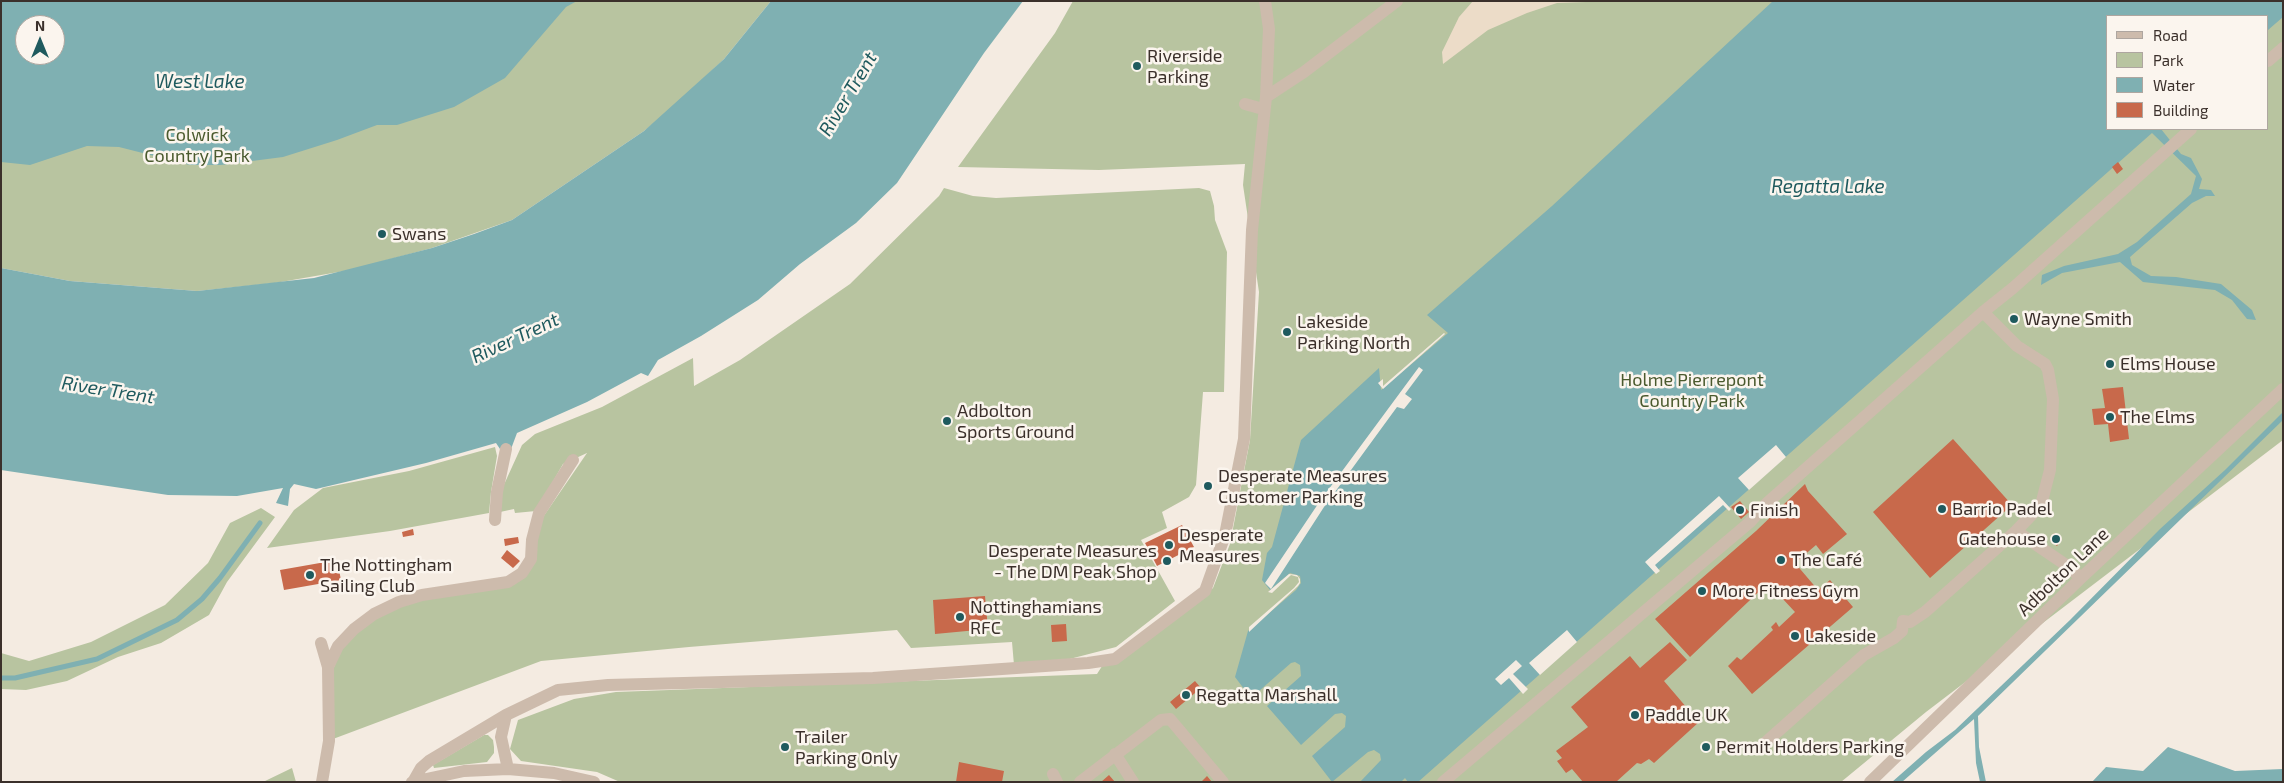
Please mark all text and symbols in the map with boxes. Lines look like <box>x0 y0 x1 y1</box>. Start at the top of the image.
north arrow <box>15 15 65 65</box>
legend <box>2106 15 2269 130</box>
text: N <box>35 17 45 34</box>
text: Road <box>2153 26 2188 44</box>
place label: Riverside Parking <box>1147 45 1222 88</box>
water label: River Trent <box>814 48 882 140</box>
text: Park <box>2153 51 2184 69</box>
marker: Riverside Parking <box>1131 60 1143 72</box>
water label: West Lake <box>155 71 245 93</box>
text: Water <box>2153 76 2195 94</box>
text: Building <box>2153 101 2208 119</box>
park label: Colwick Country Park <box>144 124 250 166</box>
water label: Regatta Lake <box>1771 176 1885 198</box>
place label: Swans <box>392 223 446 245</box>
marker: Swans <box>376 228 388 240</box>
water label: River Trent <box>468 308 562 368</box>
place label: Wayne Smith <box>2024 308 2132 330</box>
place label: Lakeside Parking North <box>1297 311 1410 354</box>
marker: Wayne Smith <box>2008 313 2020 325</box>
marker: Lakeside Parking North <box>1281 326 1293 338</box>
place label: Elms House <box>2120 353 2216 375</box>
marker: Elms House <box>2104 358 2116 370</box>
park label: Holme Pierrepont Country Park <box>1620 369 1764 412</box>
water label: River Trent <box>60 371 156 409</box>
place label: Adbolton Sports Ground <box>957 400 1075 442</box>
place label: The Elms <box>2120 406 2195 428</box>
marker: The Elms <box>2104 411 2116 423</box>
marker: Adbolton Sports Ground <box>941 415 953 427</box>
place label: Desperate Measures Customer Parking <box>1218 465 1387 508</box>
marker: Desperate Measures Customer Parking <box>1202 480 1214 492</box>
place label: Barrio Padel <box>1952 498 2052 520</box>
place label: Finish <box>1750 499 1799 521</box>
marker: Barrio Padel <box>1936 503 1948 515</box>
marker: Finish <box>1734 504 1746 516</box>
street label: Adbolton Lane <box>2013 523 2113 621</box>
place label: Desperate Measures <box>1179 524 1263 566</box>
place label: Gatehouse <box>1959 528 2046 550</box>
marker: Gatehouse <box>2050 533 2062 545</box>
marker: Desperate Measures <box>1163 539 1175 551</box>
place label: Desperate Measures - The DM Peak Shop <box>988 540 1157 582</box>
place label: The Café <box>1791 549 1862 571</box>
place label: The Nottingham Sailing Club <box>320 554 452 596</box>
marker: The Café <box>1775 554 1787 566</box>
marker: Desperate Measures - The DM Peak Shop <box>1161 555 1173 567</box>
marker: The Nottingham Sailing Club <box>304 569 316 581</box>
place label: More Fitness Gym <box>1712 580 1859 602</box>
marker: More Fitness Gym <box>1696 585 1708 597</box>
place label: Nottinghamians RFC <box>970 596 1102 638</box>
marker: Nottinghamians RFC <box>954 611 966 623</box>
place label: Lakeside <box>1805 625 1876 647</box>
marker: Lakeside <box>1789 630 1801 642</box>
place label: Regatta Marshall <box>1196 684 1337 706</box>
marker: Regatta Marshall <box>1180 689 1192 701</box>
place label: Paddle UK <box>1645 704 1728 726</box>
marker: Paddle UK <box>1629 709 1641 721</box>
place label: Trailer Parking Only <box>795 726 898 769</box>
place label: Permit Holders Parking <box>1716 736 1904 758</box>
marker: Trailer Parking Only <box>779 741 791 753</box>
marker: Permit Holders Parking <box>1700 741 1712 753</box>

